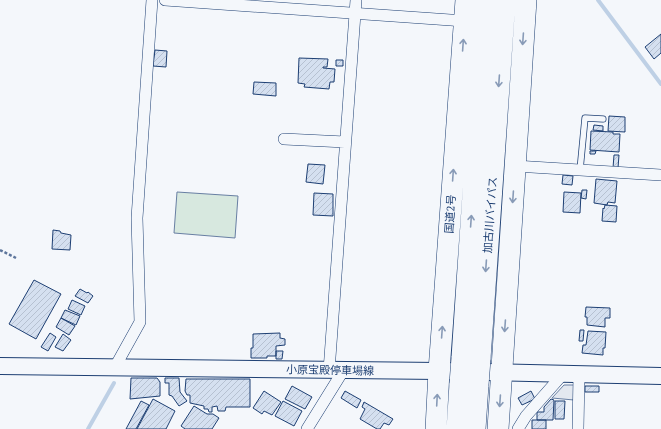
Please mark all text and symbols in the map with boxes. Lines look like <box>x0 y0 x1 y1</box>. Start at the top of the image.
one-way arrow <box>520 32 527 45</box>
one-way arrow <box>459 39 466 52</box>
one-way arrow <box>496 74 503 87</box>
one-way arrow <box>450 169 457 182</box>
street label: 加古川バイパス <box>480 176 500 254</box>
one-way arrow <box>510 190 517 203</box>
street label: 国道2号 <box>442 194 458 234</box>
one-way arrow <box>468 215 475 228</box>
one-way arrow <box>483 259 490 272</box>
one-way arrow <box>501 319 509 332</box>
one-way arrow <box>438 326 445 339</box>
street label: 小原宝殿停車場線 <box>286 362 374 378</box>
one-way arrow <box>434 394 441 407</box>
one-way arrow <box>497 394 504 407</box>

